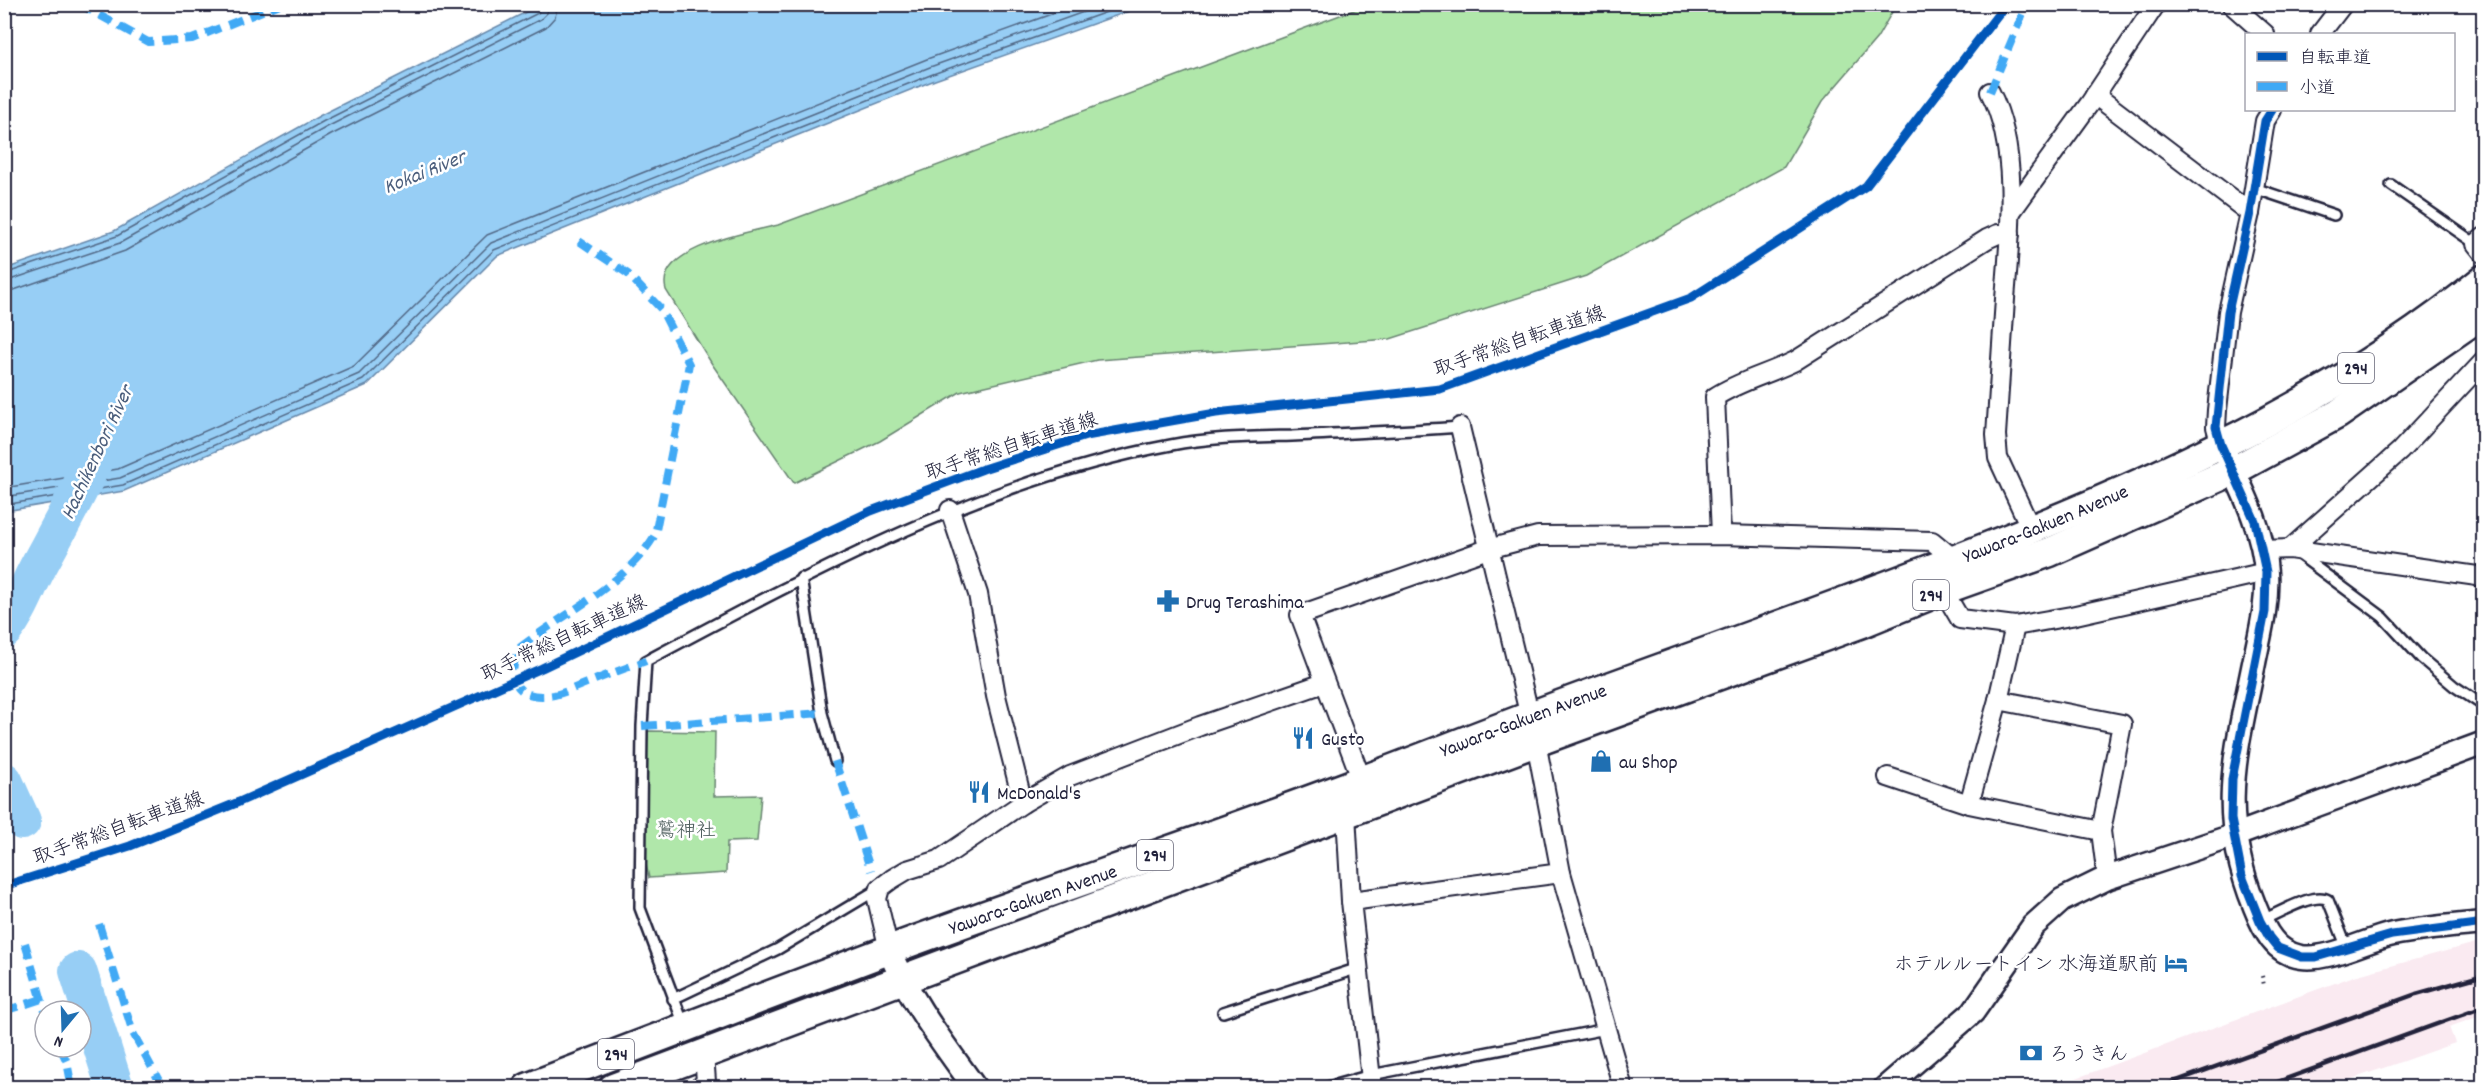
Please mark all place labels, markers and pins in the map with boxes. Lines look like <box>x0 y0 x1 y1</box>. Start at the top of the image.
pharmacy icon: Drug Terashima <box>1155 588 1181 614</box>
place label: Drug Terashima <box>1186 590 1304 618</box>
restaurant icon: Gusto <box>1290 725 1316 751</box>
place label: Gusto <box>1321 727 1365 755</box>
shop icon: au Shop <box>1588 748 1614 774</box>
place label: au Shop <box>1619 750 1678 778</box>
restaurant icon: McDonald's <box>966 779 992 805</box>
place label: McDonald's <box>997 781 1081 809</box>
hotel icon: ホテルルートイン 水海道駅前 <box>2163 950 2189 976</box>
place label: ホテルルートイン 水海道駅前 <box>1893 952 2158 980</box>
bank icon: ろうきん <box>2018 1040 2044 1066</box>
place label: ろうきん <box>2049 1042 2129 1070</box>

